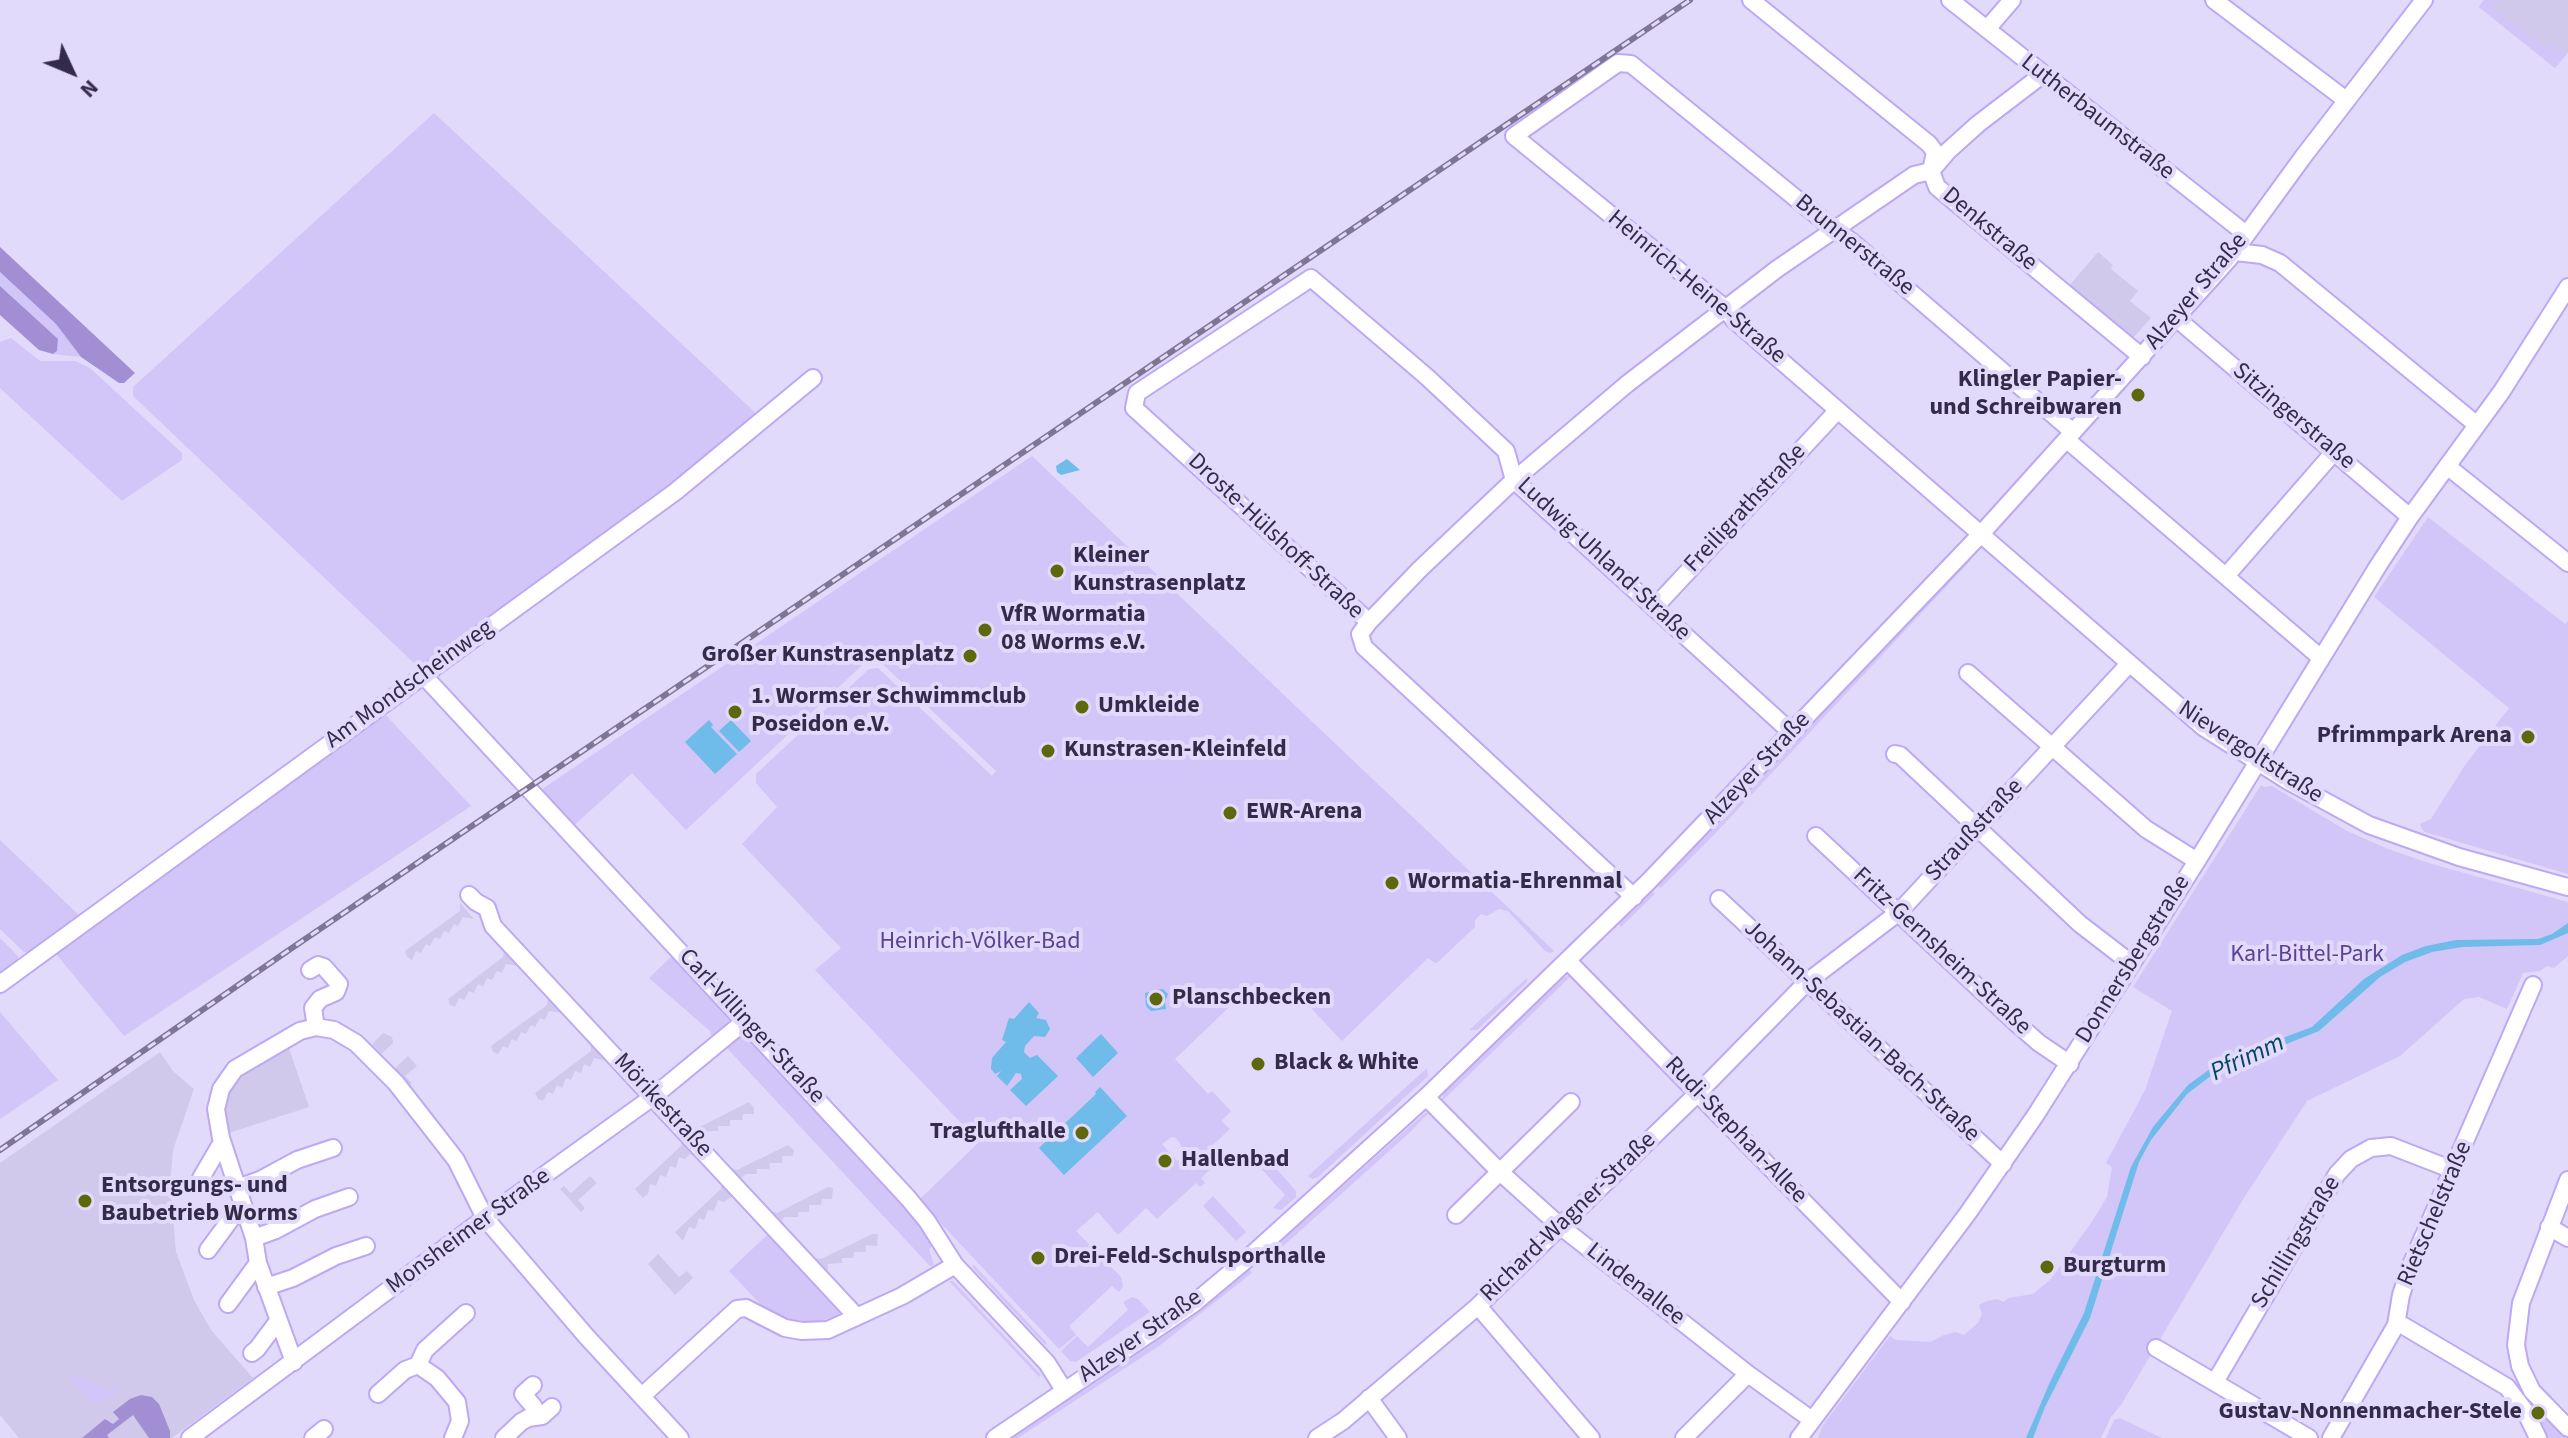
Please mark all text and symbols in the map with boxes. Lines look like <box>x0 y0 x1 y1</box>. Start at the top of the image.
north arrow <box>32 32 112 112</box>
street label: Lutherbaumstraße <box>2014 49 2180 187</box>
text: N <box>73 72 106 105</box>
street label: Denkstraße <box>1936 182 2042 278</box>
street label: Brunnerstraße <box>1789 189 1919 303</box>
street label: Heinrich-Heine-Straße <box>1601 205 1791 371</box>
street label: Alzeyer Straße <box>2140 228 2254 356</box>
street label: Sitzingerstraße <box>2226 357 2360 477</box>
place label: Klingler Papier- und Schreibwaren <box>1929 367 2122 423</box>
marker: Klingler Papier- und Schreibwaren <box>2129 386 2147 404</box>
street label: Freiligrathstraße <box>1679 439 1813 579</box>
street label: Droste-Hülshoff-Straße <box>1181 448 1369 626</box>
street label: Ludwig-Uhland-Straße <box>1510 472 1696 648</box>
place label: Kleiner Kunstrasenplatz <box>1073 543 1246 599</box>
marker: Kleiner Kunstrasenplatz <box>1048 562 1066 580</box>
place label: VfR Wormatia 08 Worms e.V. <box>1001 602 1146 658</box>
street label: Am Mondscheinweg <box>320 614 500 756</box>
marker: VfR Wormatia 08 Worms e.V. <box>976 621 994 639</box>
place label: Großer Kunstrasenplatz <box>702 642 954 670</box>
marker: Großer Kunstrasenplatz <box>961 647 979 665</box>
place label: 1. Wormser Schwimmclub Poseidon e.V. <box>751 684 1026 740</box>
place label: Umkleide <box>1098 693 1200 721</box>
street label: Nievergoltstraße <box>2172 696 2328 810</box>
marker: Umkleide <box>1073 698 1091 716</box>
marker: 1. Wormser Schwimmclub Poseidon e.V. <box>726 703 744 721</box>
street label: Alzeyer Straße <box>1699 707 1817 831</box>
place label: Pfrimmpark Arena <box>2317 723 2512 751</box>
marker: Pfrimmpark Arena <box>2519 728 2537 746</box>
place label: Kunstrasen-Kleinfeld <box>1064 737 1287 765</box>
marker: Kunstrasen-Kleinfeld <box>1039 742 1057 760</box>
street label: Straußstraße <box>1920 774 2030 888</box>
place label: EWR-Arena <box>1246 799 1362 827</box>
marker: EWR-Arena <box>1221 804 1239 822</box>
street label: Fritz-Gernsheim-Straße <box>1846 862 2036 1042</box>
place label: Wormatia-Ehrenmal <box>1408 869 1622 897</box>
street label: Donnersbergstraße <box>2071 871 2197 1049</box>
marker: Wormatia-Ehrenmal <box>1383 874 1401 892</box>
street label: Johann-Sebastian-Bach-Straße <box>1737 915 1985 1149</box>
park label: Heinrich-Völker-Bad <box>879 929 1081 957</box>
park label: Karl-Bittel-Park <box>2230 942 2384 970</box>
street label: Carl-Villinger-Straße <box>672 944 830 1110</box>
place label: Planschbecken <box>1172 985 1331 1013</box>
marker: Planschbecken <box>1147 990 1165 1008</box>
water label: Pfrimm <box>2206 1028 2290 1090</box>
street label: Mörikestraße <box>607 1048 717 1164</box>
place label: Black & White <box>1274 1050 1419 1078</box>
street label: Rudi-Stephan-Allee <box>1658 1052 1812 1210</box>
marker: Black & White <box>1249 1055 1267 1073</box>
place label: Traglufthalle <box>930 1119 1066 1147</box>
marker: Traglufthalle <box>1073 1124 1091 1142</box>
street label: Richard-Wagner-Straße <box>1475 1127 1663 1309</box>
street label: Rietschelstraße <box>2393 1137 2479 1291</box>
place label: Hallenbad <box>1181 1147 1290 1175</box>
marker: Hallenbad <box>1156 1152 1174 1170</box>
street label: Monsheimer Straße <box>382 1163 556 1301</box>
street label: Schillingstraße <box>2246 1172 2348 1314</box>
place label: Entsorgungs- und Baubetrieb Worms <box>101 1173 298 1229</box>
marker: Entsorgungs- und Baubetrieb Worms <box>76 1192 94 1210</box>
street label: Lindenallee <box>1580 1238 1690 1332</box>
place label: Drei-Feld-Schulsporthalle <box>1054 1244 1326 1272</box>
marker: Drei-Feld-Schulsporthalle <box>1029 1249 1047 1267</box>
place label: Burgturm <box>2063 1253 2166 1281</box>
marker: Burgturm <box>2038 1258 2056 1276</box>
street label: Alzeyer Straße <box>1074 1284 1208 1390</box>
place label: Gustav-Nonnenmacher-Stele <box>2219 1399 2522 1427</box>
marker: Gustav-Nonnenmacher-Stele <box>2529 1404 2547 1422</box>

